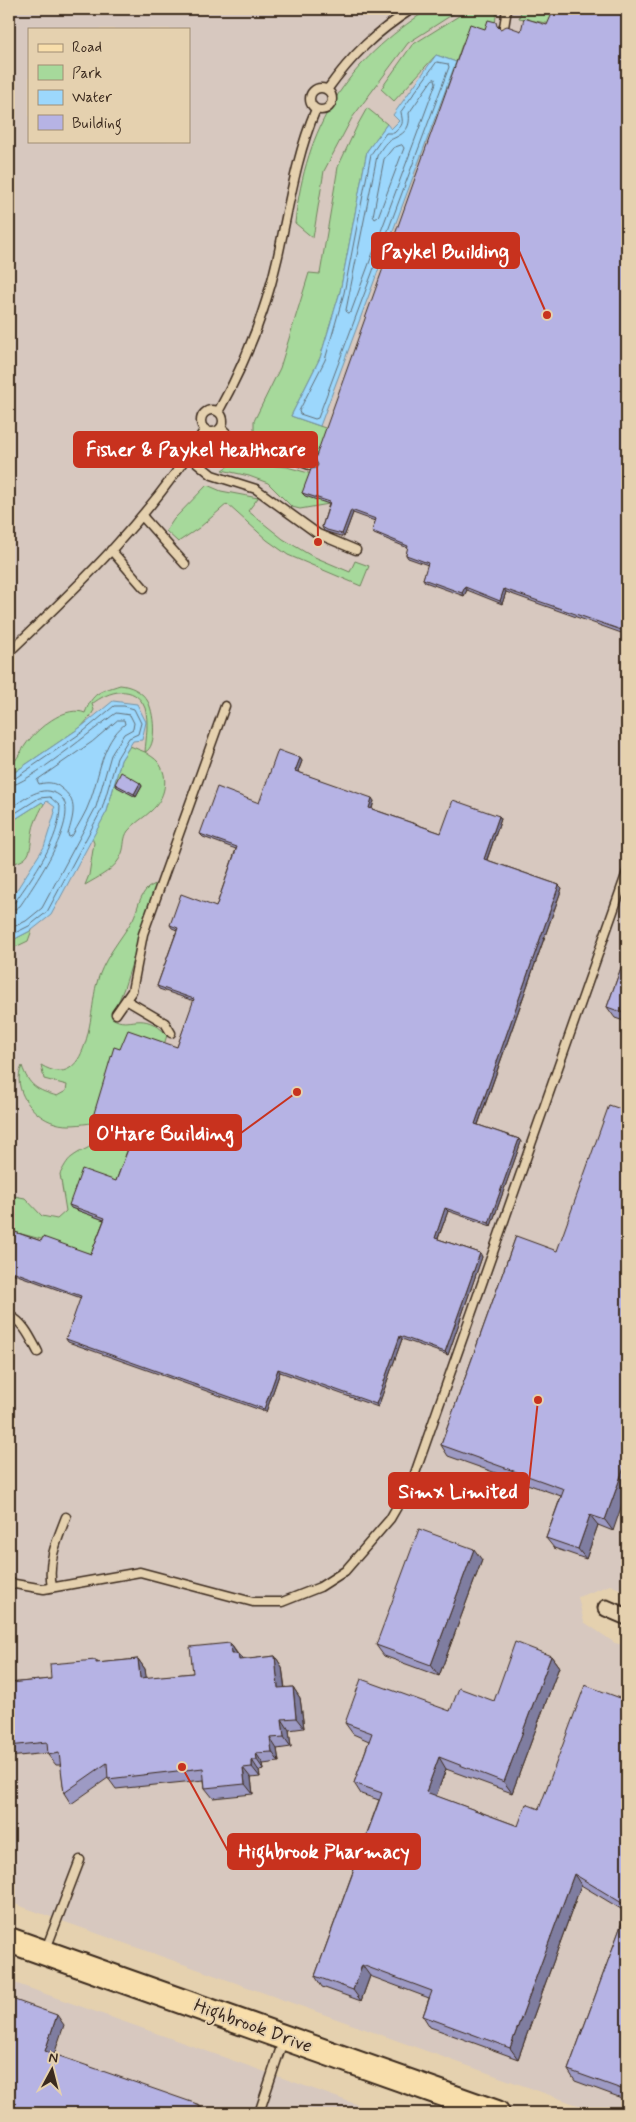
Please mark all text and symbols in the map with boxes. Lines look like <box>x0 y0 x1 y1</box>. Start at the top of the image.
legend <box>28 28 190 142</box>
text: Road <box>72 38 102 58</box>
text: Park <box>72 64 102 84</box>
text: Water <box>72 88 112 108</box>
text: Building <box>72 114 122 135</box>
callout: Paykel Building <box>372 233 519 268</box>
text: Paykel Building <box>381 239 509 268</box>
callout: Fisher & Paykel Healthcare <box>74 432 317 467</box>
text: Fisher & Paykel Healthcare <box>86 437 306 464</box>
callout: O'Hare Building <box>90 1115 241 1150</box>
text: O'Hare Building <box>96 1121 234 1148</box>
callout: Simx Limited <box>389 1473 528 1508</box>
text: Simx Limited <box>398 1479 518 1506</box>
callout: Highbrook Pharmacy <box>228 1834 420 1869</box>
text: Highbrook Pharmacy <box>238 1839 410 1868</box>
street label: Highbrook Drive <box>189 1993 316 2062</box>
north arrow <box>28 2044 78 2094</box>
text: N <box>48 2049 59 2068</box>

